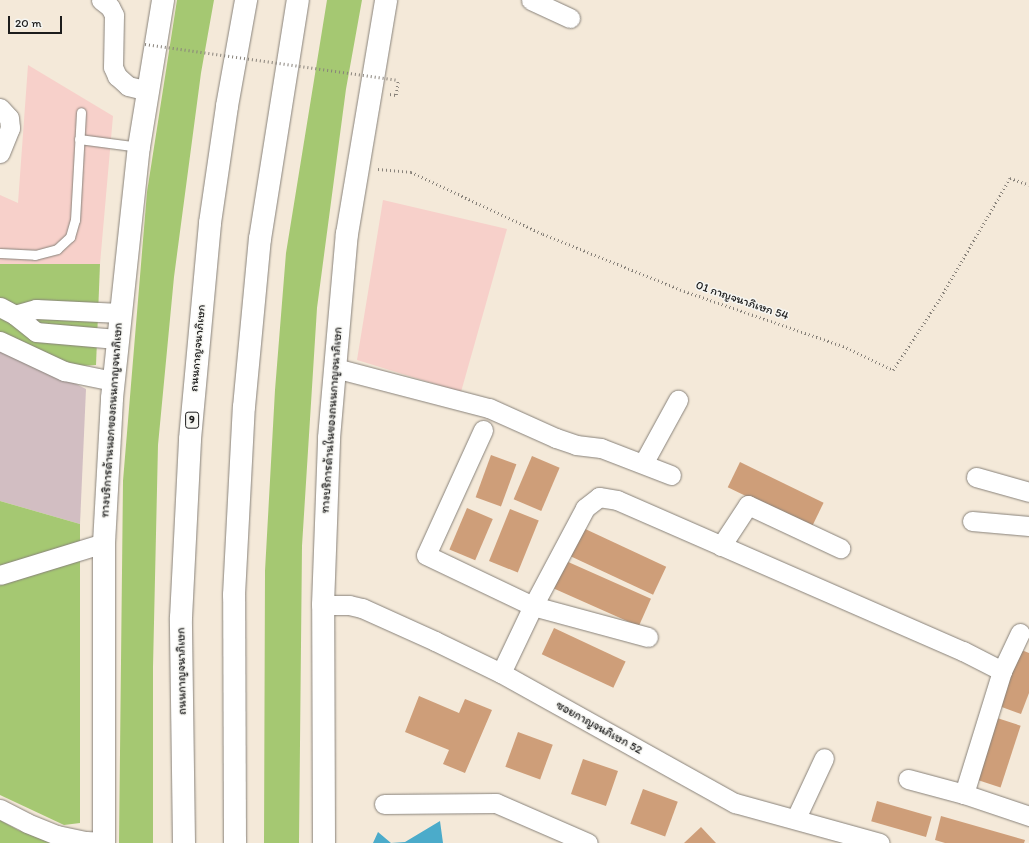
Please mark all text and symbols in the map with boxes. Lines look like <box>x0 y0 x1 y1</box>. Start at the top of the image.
scale bar <box>10 8 64 34</box>
text: 20 m <box>15 16 42 30</box>
street label: 01 กาญจนาภิเษก 54 <box>694 278 790 324</box>
street label: ถนนกาญจนาภิเษก <box>187 304 209 392</box>
street label: ทางบริการด้านนอกของถนนกาญจนาภิเษก <box>98 322 126 518</box>
street label: ทางบริการด้านในของถนนกาญจนาภิเษก <box>318 326 346 514</box>
road number: 9 <box>185 411 199 429</box>
street label: ถนนกาญจนาภิเษก <box>174 627 190 715</box>
street label: ซอยกาญจนภิเษก 52 <box>553 698 645 758</box>

